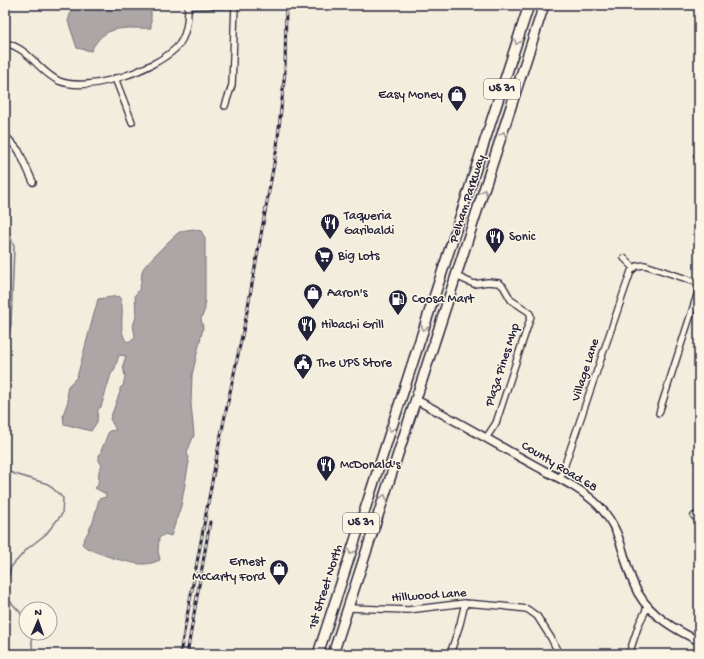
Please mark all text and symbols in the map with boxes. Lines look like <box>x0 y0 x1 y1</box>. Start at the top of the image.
one-way arrow <box>513 38 521 45</box>
road number: US 31 <box>484 79 520 99</box>
shop icon: Easy Money <box>446 84 468 112</box>
place label: Easy Money <box>378 88 444 103</box>
one-way arrow <box>498 130 507 137</box>
street label: Pelham Parkway <box>446 152 489 246</box>
one-way arrow <box>479 189 488 196</box>
place label: Taqueria Garibaldi <box>343 209 394 239</box>
restaurant icon: Taqueria Garibaldi <box>319 212 341 240</box>
restaurant icon: Sonic <box>484 226 506 254</box>
place label: Sonic <box>509 230 536 245</box>
supermarket icon: Big Lots <box>313 245 335 273</box>
place label: Big Lots <box>337 249 381 264</box>
shop icon: Aaron's <box>302 282 324 310</box>
place label: Aaron's <box>327 286 369 301</box>
fuel station icon: Coosa Mart <box>387 288 409 316</box>
place label: Coosa Mart <box>412 292 475 307</box>
restaurant icon: Hibachi Grill <box>296 314 318 342</box>
place label: Hibachi Grill <box>321 318 384 333</box>
street label: Plaza Pines Mhp <box>482 321 524 409</box>
one-way arrow <box>421 325 429 332</box>
street label: Village Lane <box>569 336 603 404</box>
public building icon: The UPS Store <box>292 352 314 380</box>
place label: The UPS Store <box>316 356 392 371</box>
one-way arrow <box>388 425 396 432</box>
street label: County Road 68 <box>518 438 600 496</box>
restaurant icon: McDonald's <box>315 454 337 482</box>
place label: McDonald's <box>340 458 402 473</box>
one-way arrow <box>379 494 388 501</box>
road number: US 31 <box>343 513 379 533</box>
street label: 1st Street North <box>305 543 347 632</box>
one-way arrow <box>347 548 356 555</box>
place label: Ernest McCarty Ford <box>192 555 267 585</box>
shop icon: Ernest McCarty Ford <box>268 558 290 586</box>
street label: Hillwood Lane <box>391 586 467 606</box>
north arrow <box>18 601 58 641</box>
text: N <box>34 607 42 619</box>

